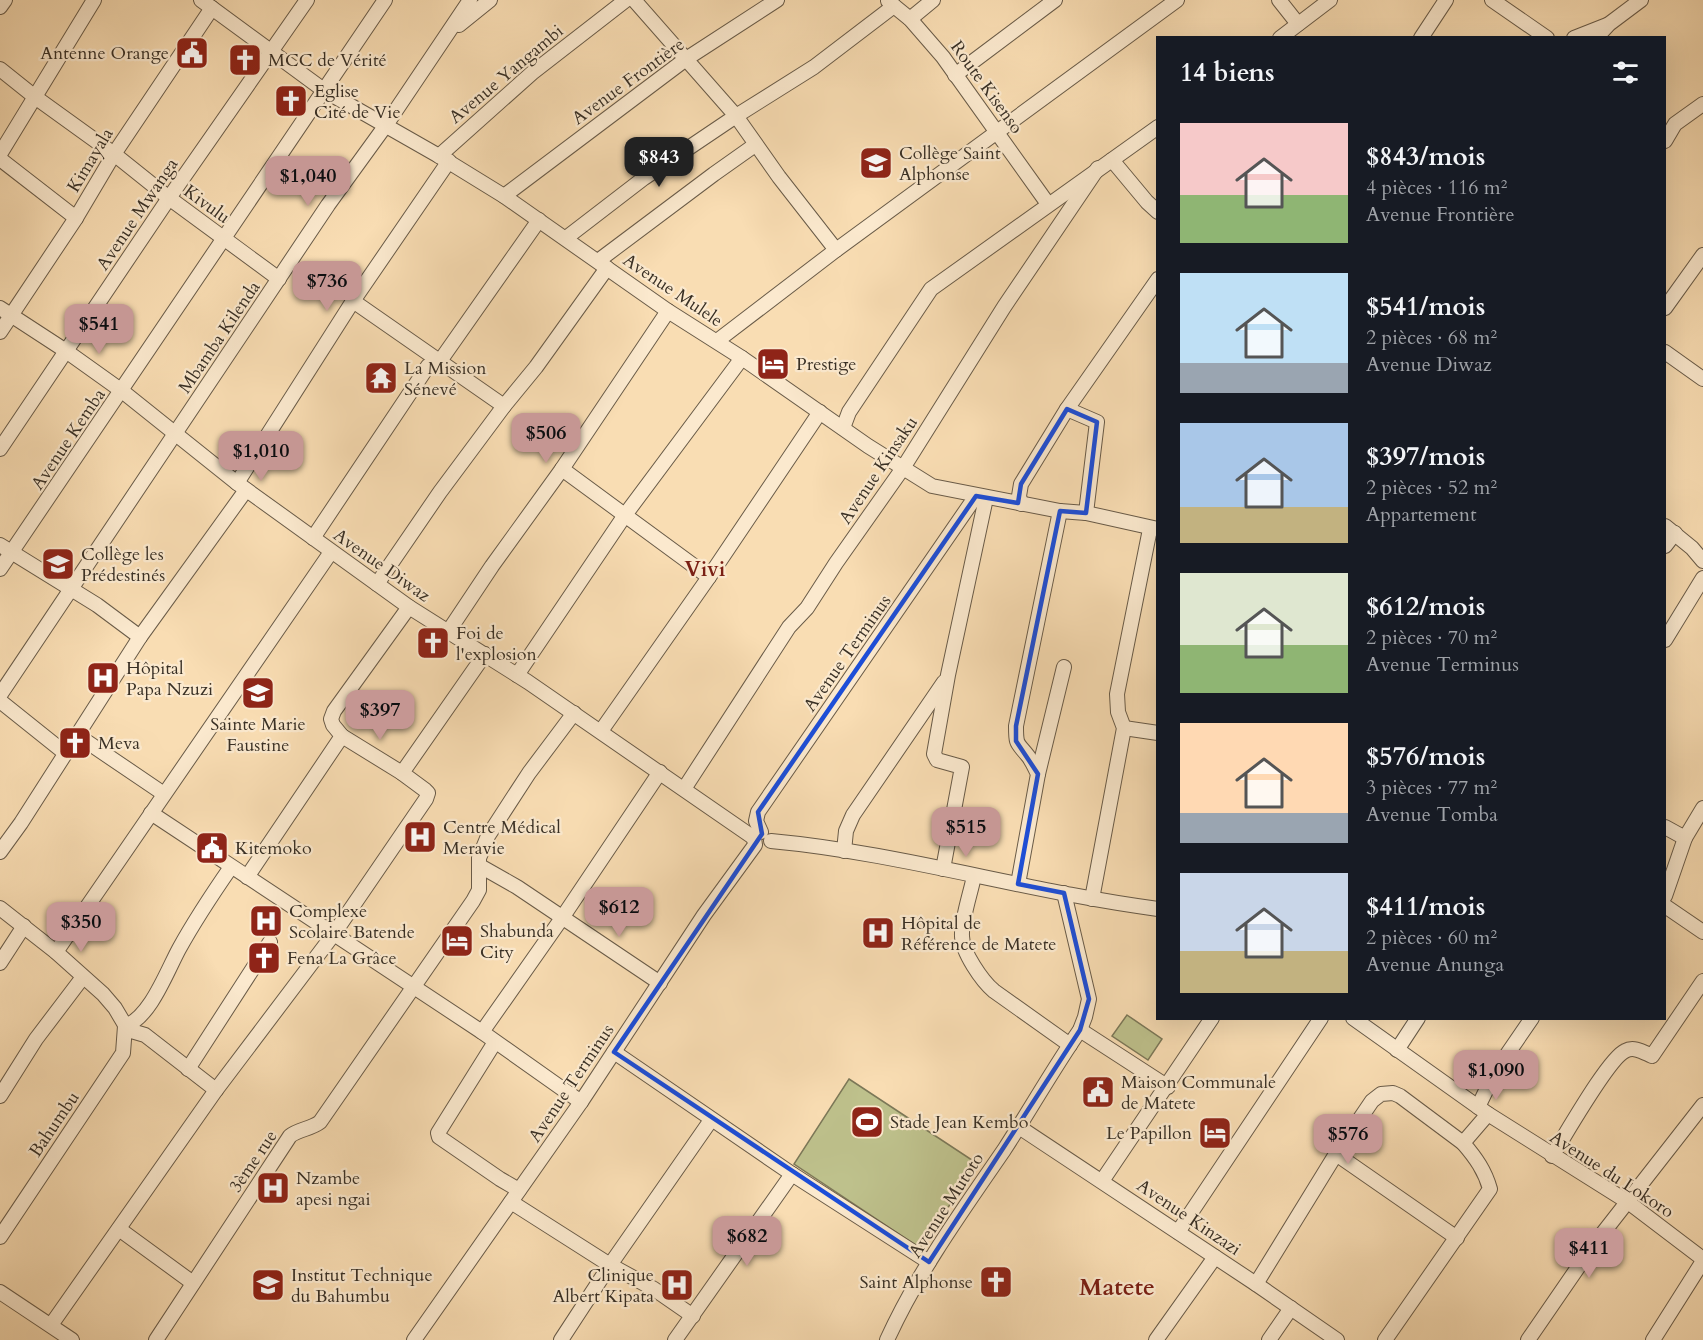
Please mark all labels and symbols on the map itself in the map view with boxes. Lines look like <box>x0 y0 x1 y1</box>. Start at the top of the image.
street label: Avenue Yangambi <box>444 19 569 130</box>
street label: Avenue Frontière <box>567 32 690 131</box>
public building icon: Antenne Orange <box>174 35 210 71</box>
street label: Route Kisenso <box>944 36 1029 139</box>
place label: Antenne Orange <box>40 41 169 66</box>
church icon: MCC de Vérité <box>227 42 263 78</box>
place label: MCC de Vérité <box>268 48 387 73</box>
place label: Eglise Cité de Vie <box>314 79 401 125</box>
church icon: Eglise Cité de Vie <box>273 83 309 119</box>
street label: Kimayala <box>61 123 120 197</box>
pin: $843 <box>623 137 695 188</box>
place label: Collège Saint Alphonse <box>899 141 1001 187</box>
school or university icon: Collège Saint Alphonse <box>858 145 894 181</box>
street label: Avenue Mwanga <box>91 153 184 275</box>
pin: $1,040 <box>259 156 357 207</box>
street label: Kivulu <box>178 179 235 230</box>
street label: Avenue Mulele <box>618 248 728 333</box>
pin: $736 <box>291 261 363 312</box>
street label: Mbamba Kilenda <box>173 276 266 398</box>
pin: $541 <box>63 304 135 355</box>
hotel icon: Prestige <box>755 346 791 382</box>
place label: Prestige <box>796 352 856 377</box>
place label: La Mission Sénevé <box>404 356 487 402</box>
temple icon: La Mission Sénevé <box>363 360 399 396</box>
street label: Avenue Kemba <box>25 383 112 495</box>
street label: Avenue Kinsaku <box>833 411 924 529</box>
pin: $506 <box>510 413 582 464</box>
pin: $1,010 <box>212 431 310 482</box>
street label: Avenue Diwaz <box>328 523 435 608</box>
place label: Collège les Prédestinés <box>81 542 165 588</box>
school or university icon: Collège les Prédestinés <box>40 546 76 582</box>
district label: Vivi <box>685 555 726 584</box>
street label: Avenue Terminus <box>798 590 897 717</box>
place label: Foi de l'explosion <box>456 621 537 667</box>
church icon: Foi de l'explosion <box>415 625 451 661</box>
place label: Hôpital Papa Nzuzi <box>126 656 213 702</box>
hospital icon: Hôpital Papa Nzuzi <box>85 660 121 696</box>
school or university icon: Sainte Marie Faustine <box>240 675 276 711</box>
pin: $397 <box>344 690 416 741</box>
place label: Sainte Marie Faustine <box>210 712 306 758</box>
church icon: Meva <box>57 725 93 761</box>
place label: Meva <box>98 731 140 756</box>
pin: $515 <box>930 807 1002 858</box>
place label: Centre Médical Meravie <box>443 815 561 861</box>
hospital icon: Centre Médical Meravie <box>402 819 438 855</box>
public building icon: Kitemoko <box>194 830 230 866</box>
place label: Kitemoko <box>235 836 312 861</box>
pin: $612 <box>583 887 655 938</box>
place label: Complexe Scolaire Batende <box>289 899 415 945</box>
pin: $350 <box>45 902 117 953</box>
hospital icon: Complexe Scolaire Batende <box>248 903 284 939</box>
place label: Hôpital de Référence de Matete <box>901 911 1057 957</box>
hospital icon: Hôpital de Référence de Matete <box>860 915 896 951</box>
place label: Shabunda City <box>480 919 554 965</box>
hotel icon: Shabunda City <box>439 923 475 959</box>
church icon: Fena La Grâce <box>246 940 282 976</box>
place label: Fena La Grâce <box>287 946 397 971</box>
street label: Avenue Terminus <box>523 1019 620 1147</box>
pin: $1,090 <box>1447 1050 1545 1101</box>
place label: Maison Communale de Matete <box>1121 1070 1276 1116</box>
public building icon: Maison Communale de Matete <box>1080 1074 1116 1110</box>
street label: Bahumbu <box>23 1086 86 1162</box>
sports icon: Stade Jean Kembo <box>849 1104 885 1140</box>
place label: Stade Jean Kembo <box>890 1110 1029 1135</box>
pin: $576 <box>1312 1114 1384 1165</box>
hotel icon: Le Papillon <box>1197 1115 1233 1151</box>
place label: Le Papillon <box>1106 1121 1193 1146</box>
street label: 3ème rue <box>223 1125 283 1197</box>
street label: Avenue du Lokoro <box>1545 1125 1679 1224</box>
street label: Avenue Mutoto <box>903 1148 990 1263</box>
place label: Nzambe apesi ngai <box>296 1166 371 1212</box>
hospital icon: Nzambe apesi ngai <box>255 1170 291 1206</box>
street label: Avenue Kinzazi <box>1132 1173 1246 1262</box>
pin: $682 <box>711 1216 783 1267</box>
pin: $411 <box>1553 1228 1625 1279</box>
place label: Institut Technique du Bahumbu <box>291 1263 433 1309</box>
place label: Clinique Albert Kipata <box>552 1263 654 1309</box>
church icon: Saint Alphonse <box>978 1264 1014 1300</box>
school or university icon: Institut Technique du Bahumbu <box>250 1267 286 1303</box>
hospital icon: Clinique Albert Kipata <box>659 1267 695 1303</box>
place label: Saint Alphonse <box>859 1270 973 1295</box>
district label: Matete <box>1079 1271 1155 1304</box>

